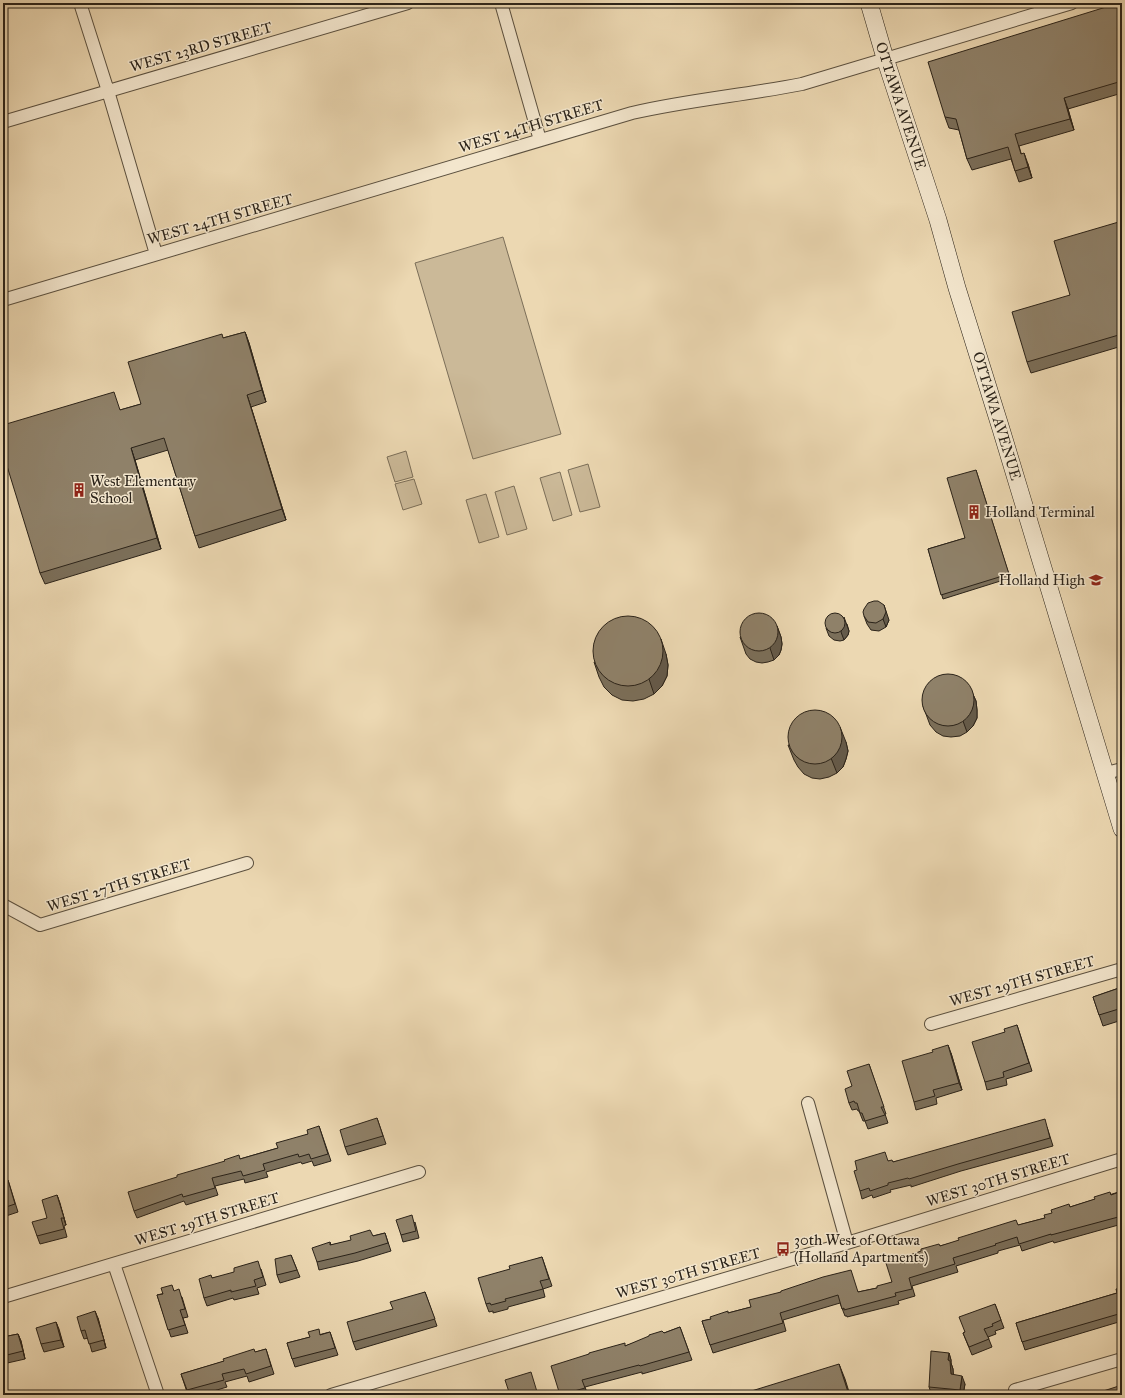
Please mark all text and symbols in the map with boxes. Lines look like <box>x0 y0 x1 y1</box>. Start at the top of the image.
street label: WEST 23RD STREET <box>128 18 274 76</box>
street label: OTTAWA AVENUE <box>872 40 930 173</box>
street label: WEST 24TH STREET <box>456 95 606 157</box>
street label: WEST 24TH STREET <box>145 190 295 248</box>
street label: OTTAWA AVENUE <box>969 349 1025 483</box>
place label: West Elementary School <box>90 472 197 507</box>
building icon: West Elementary School <box>71 482 87 498</box>
place label: Holland Terminal <box>985 503 1096 521</box>
building icon: Holland Terminal <box>966 504 982 520</box>
place label: Holland High <box>999 571 1086 589</box>
school or university icon: Holland High <box>1088 572 1104 588</box>
street label: WEST 27TH STREET <box>45 854 193 916</box>
street label: WEST 29TH STREET <box>947 952 1097 1010</box>
street label: WEST 30TH STREET <box>924 1150 1072 1210</box>
street label: WEST 29TH STREET <box>132 1188 282 1250</box>
place label: 30th West of Ottawa (Holland Apartments) <box>794 1231 929 1267</box>
bus stop icon: 30th West of Ottawa (Holland Apartments) <box>775 1241 791 1257</box>
street label: WEST 30TH STREET <box>614 1244 762 1302</box>

